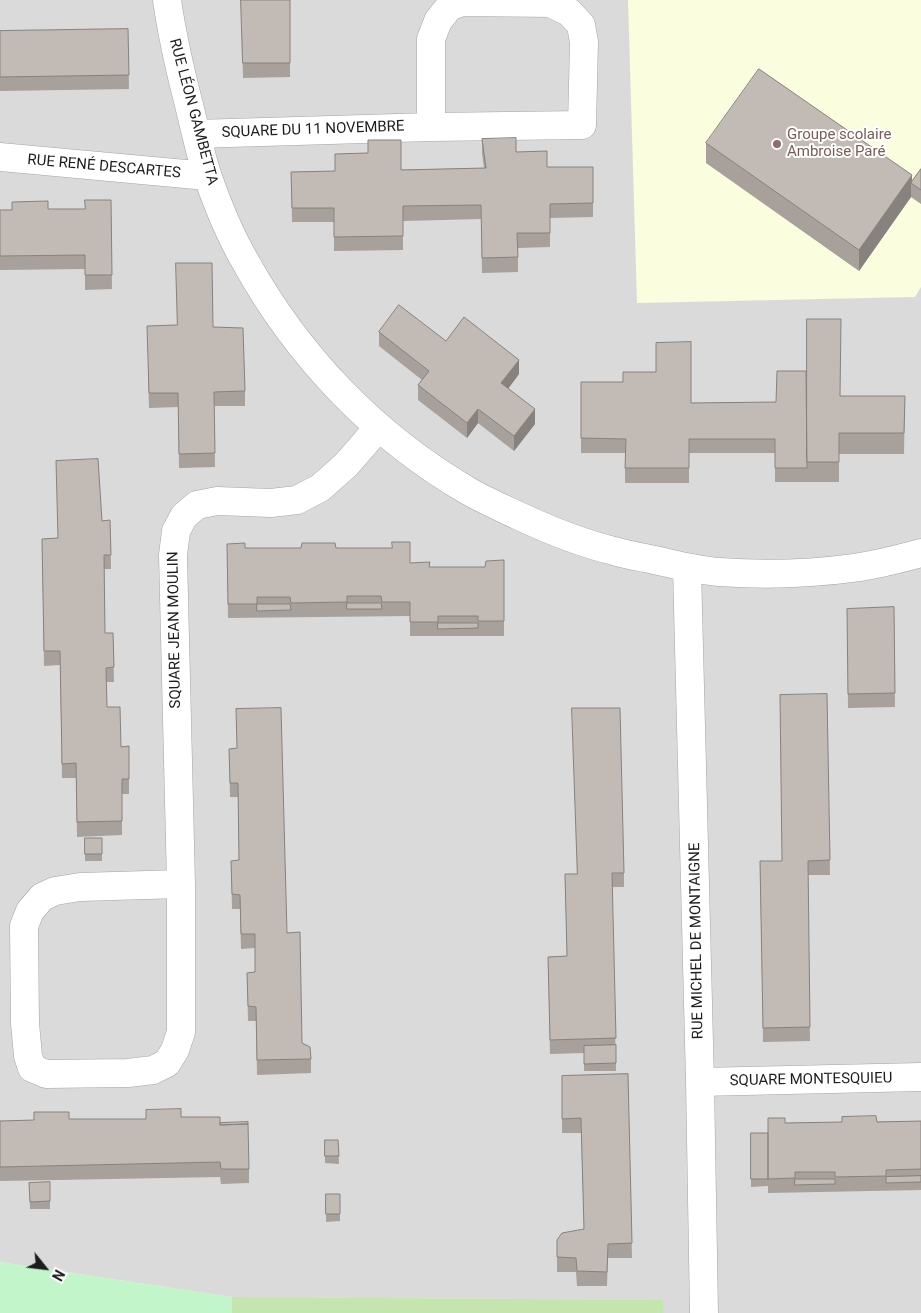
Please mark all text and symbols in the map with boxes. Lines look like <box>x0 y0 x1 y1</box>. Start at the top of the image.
street label: RUE LÉON GAMBETTA <box>165 37 221 187</box>
street label: SQUARE DU 11 NOVEMBRE <box>221 118 405 142</box>
place label: Groupe scolaire Ambroise Paré <box>787 126 892 161</box>
marker: Groupe scolaire Ambroise Paré <box>771 138 783 150</box>
street label: RUE RENÉ DESCARTES <box>27 151 181 183</box>
street label: SQUARE JEAN MOULIN <box>165 551 185 709</box>
street label: RUE MICHEL DE MONTAIGNE <box>686 842 708 1040</box>
street label: SQUARE MONTESQUIEU <box>729 1070 893 1090</box>
north arrow <box>20 1243 70 1293</box>
text: N <box>49 1267 68 1283</box>

